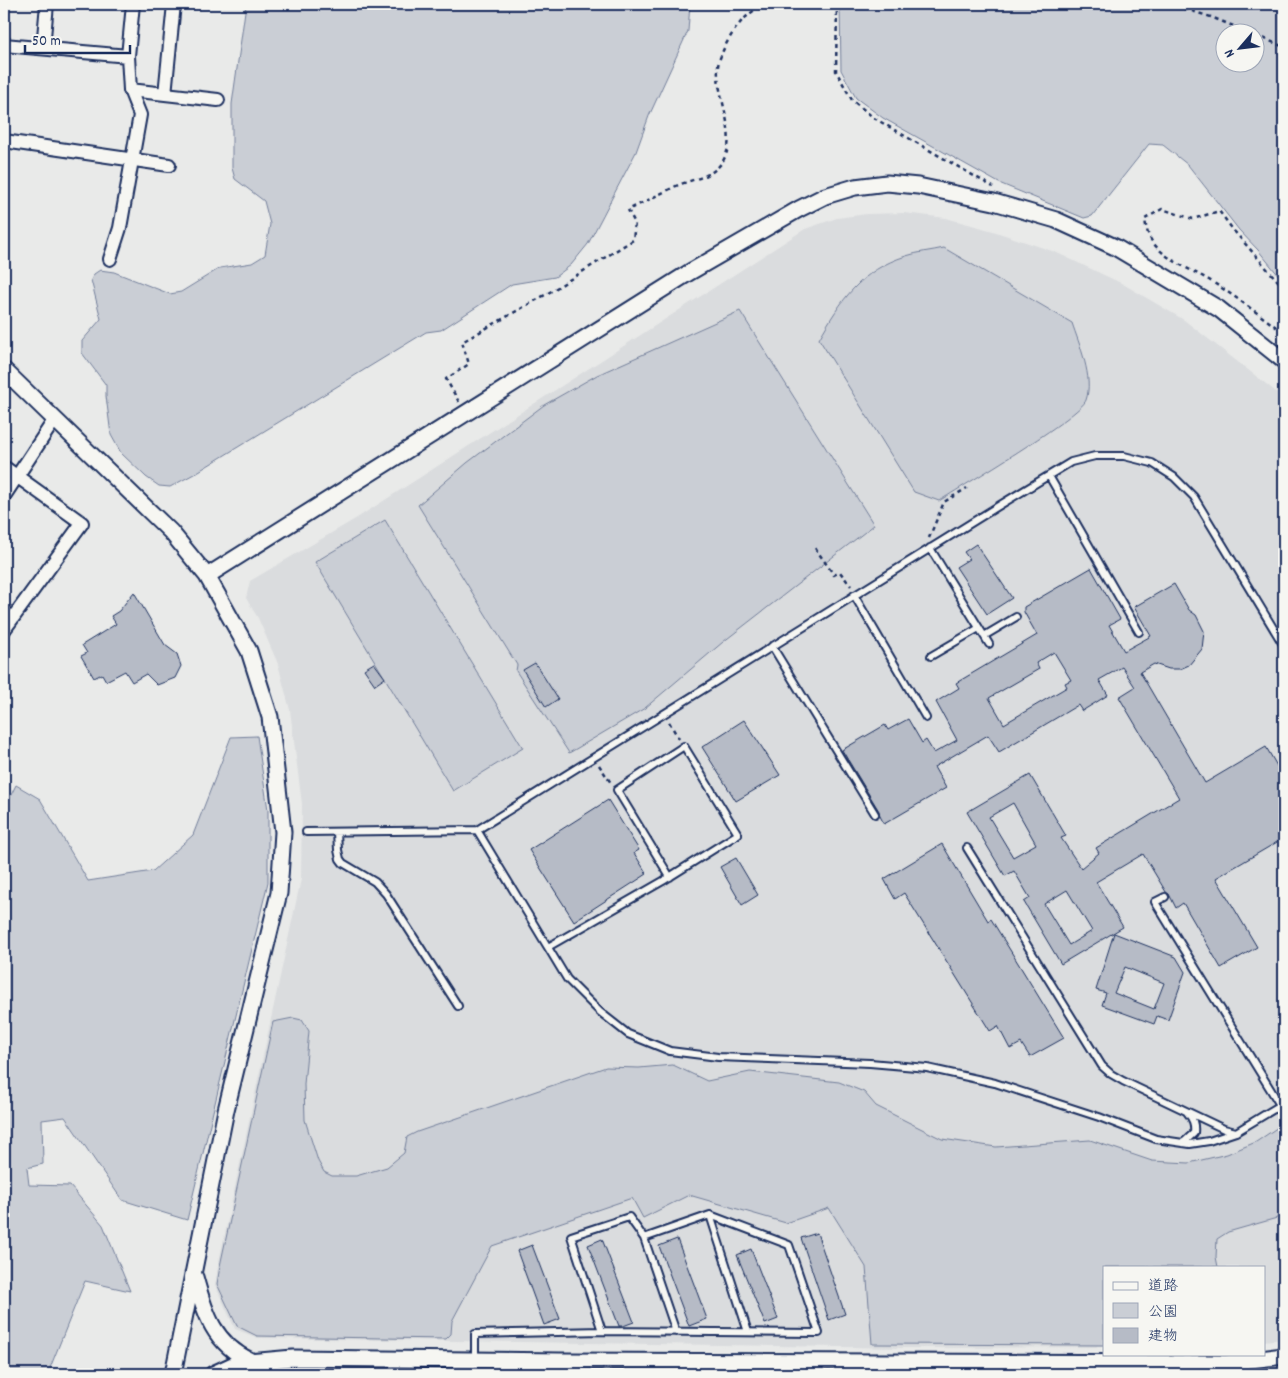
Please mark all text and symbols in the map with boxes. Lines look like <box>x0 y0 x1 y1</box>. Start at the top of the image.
scale bar <box>25 22 130 54</box>
north arrow <box>1216 22 1266 72</box>
text: 50 m <box>32 31 61 53</box>
text: N <box>1220 45 1241 61</box>
legend <box>1103 1266 1266 1356</box>
text: 道路 <box>1148 1276 1178 1298</box>
text: 公園 <box>1148 1302 1178 1324</box>
text: 建物 <box>1148 1326 1178 1348</box>

